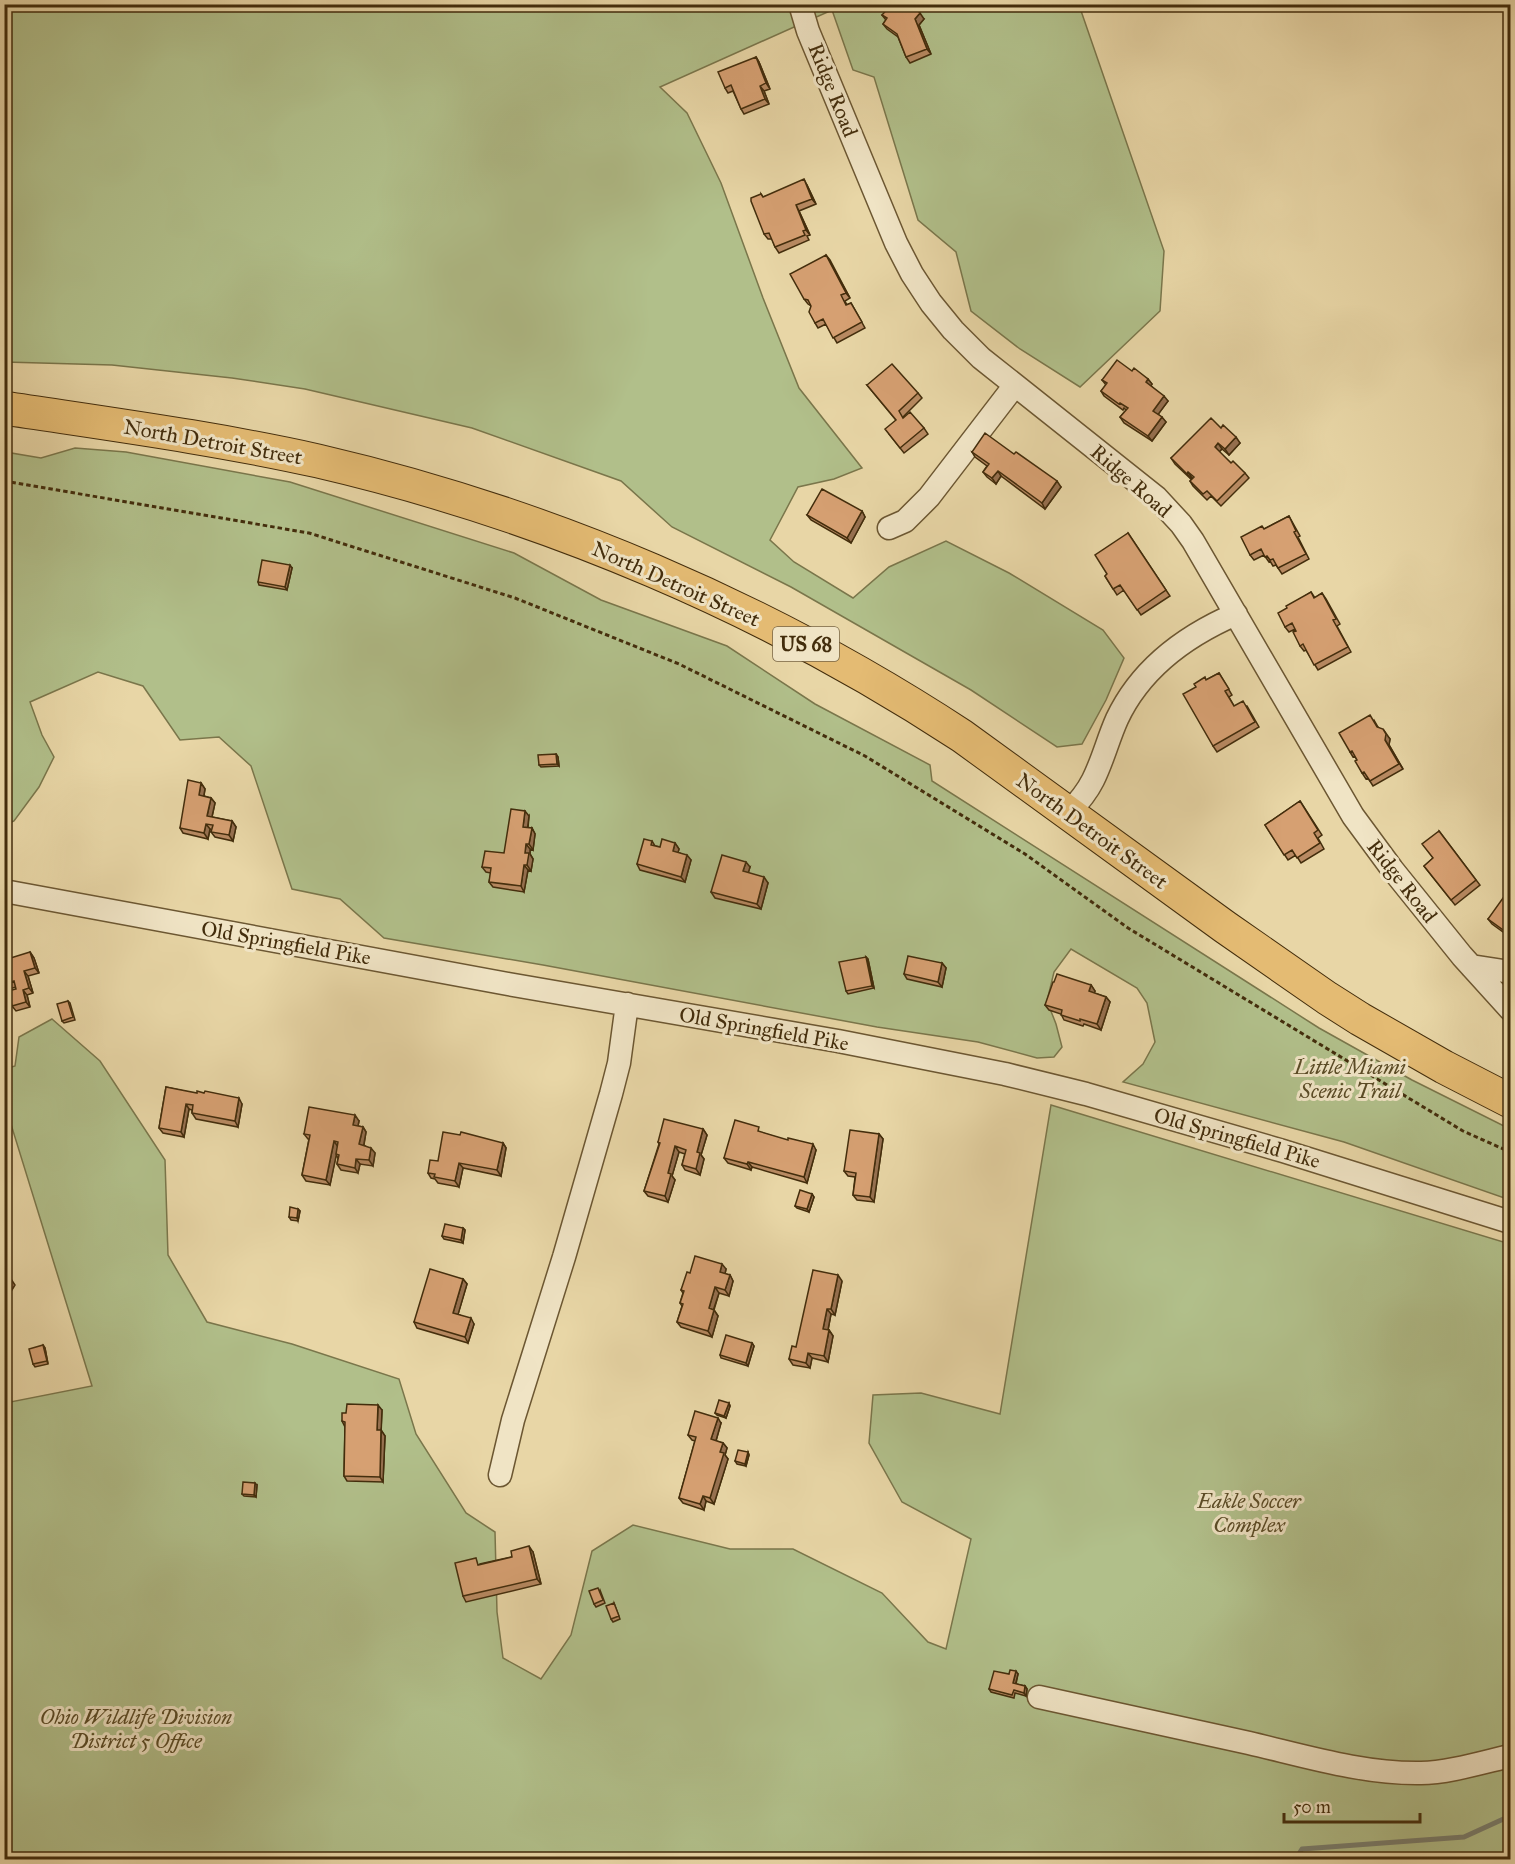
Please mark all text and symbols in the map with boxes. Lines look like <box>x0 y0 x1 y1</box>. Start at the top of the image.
street label: Ridge Road <box>802 39 864 141</box>
street label: North Detroit Street <box>122 414 305 471</box>
street label: Ridge Road <box>1085 439 1177 524</box>
street label: North Detroit Street <box>588 535 764 633</box>
road number: US 68 <box>773 627 839 661</box>
street label: North Detroit Street <box>1011 767 1173 895</box>
street label: Ridge Road <box>1361 834 1443 928</box>
street label: Old Springfield Pike <box>199 915 373 971</box>
street label: Old Springfield Pike <box>677 1001 851 1057</box>
park label: Little Miami Scenic Trail <box>1293 1054 1406 1104</box>
street label: Old Springfield Pike <box>1151 1102 1323 1174</box>
park label: Eakle Soccer Complex <box>1196 1488 1302 1538</box>
park label: Ohio Wildlife Division District 5 Office <box>40 1704 232 1754</box>
scale bar <box>1284 1786 1420 1824</box>
text: 50 m <box>1293 1796 1331 1818</box>

